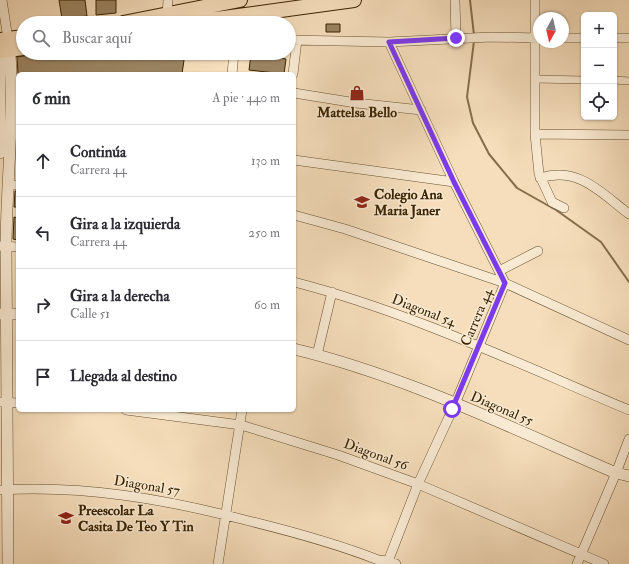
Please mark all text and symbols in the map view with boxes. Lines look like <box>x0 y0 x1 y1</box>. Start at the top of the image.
north arrow <box>533 12 569 48</box>
map controls <box>581 12 617 120</box>
button: + <box>581 12 617 48</box>
search box <box>16 16 296 60</box>
icon: search <box>30 27 52 49</box>
text: Buscar aquí <box>62 29 131 48</box>
route end <box>447 29 465 47</box>
button: − <box>581 48 617 84</box>
shop icon: Mattelsa Bello <box>348 84 366 102</box>
button: locate <box>581 84 617 120</box>
text: 6 min <box>32 88 71 109</box>
text: A pie · 440 m <box>212 90 280 106</box>
place label: Mattelsa Bello <box>316 104 397 121</box>
text: Continúa <box>70 143 126 162</box>
icon: ahead <box>32 150 54 172</box>
text: 130 m <box>251 153 280 169</box>
text: Carrera 44 <box>70 162 127 178</box>
place label: Colegio Ana Maria Janer <box>373 186 444 220</box>
school or university icon: Colegio Ana Maria Janer <box>353 193 371 211</box>
text: Gira a la izquierda <box>70 215 180 234</box>
icon: left <box>32 222 54 244</box>
text: 250 m <box>248 225 280 241</box>
text: Carrera 44 <box>70 234 127 250</box>
street label: Carrera 44 <box>457 284 497 349</box>
text: Gira a la derecha <box>70 287 170 306</box>
street label: Diagonal 54 <box>389 290 460 331</box>
icon: right <box>32 294 54 316</box>
text: 60 m <box>254 297 280 313</box>
text: Calle 51 <box>70 306 110 322</box>
icon: arrive <box>32 366 54 388</box>
text: Llegada al destino <box>70 367 177 386</box>
street label: Diagonal 55 <box>468 388 536 430</box>
route start <box>443 400 461 418</box>
street label: Diagonal 56 <box>341 435 411 474</box>
street label: Diagonal 57 <box>113 472 182 499</box>
place label: Preescolar La Casita De Teo Y Tin <box>78 502 194 535</box>
school or university icon: Preescolar La Casita De Teo Y Tin <box>57 509 75 527</box>

